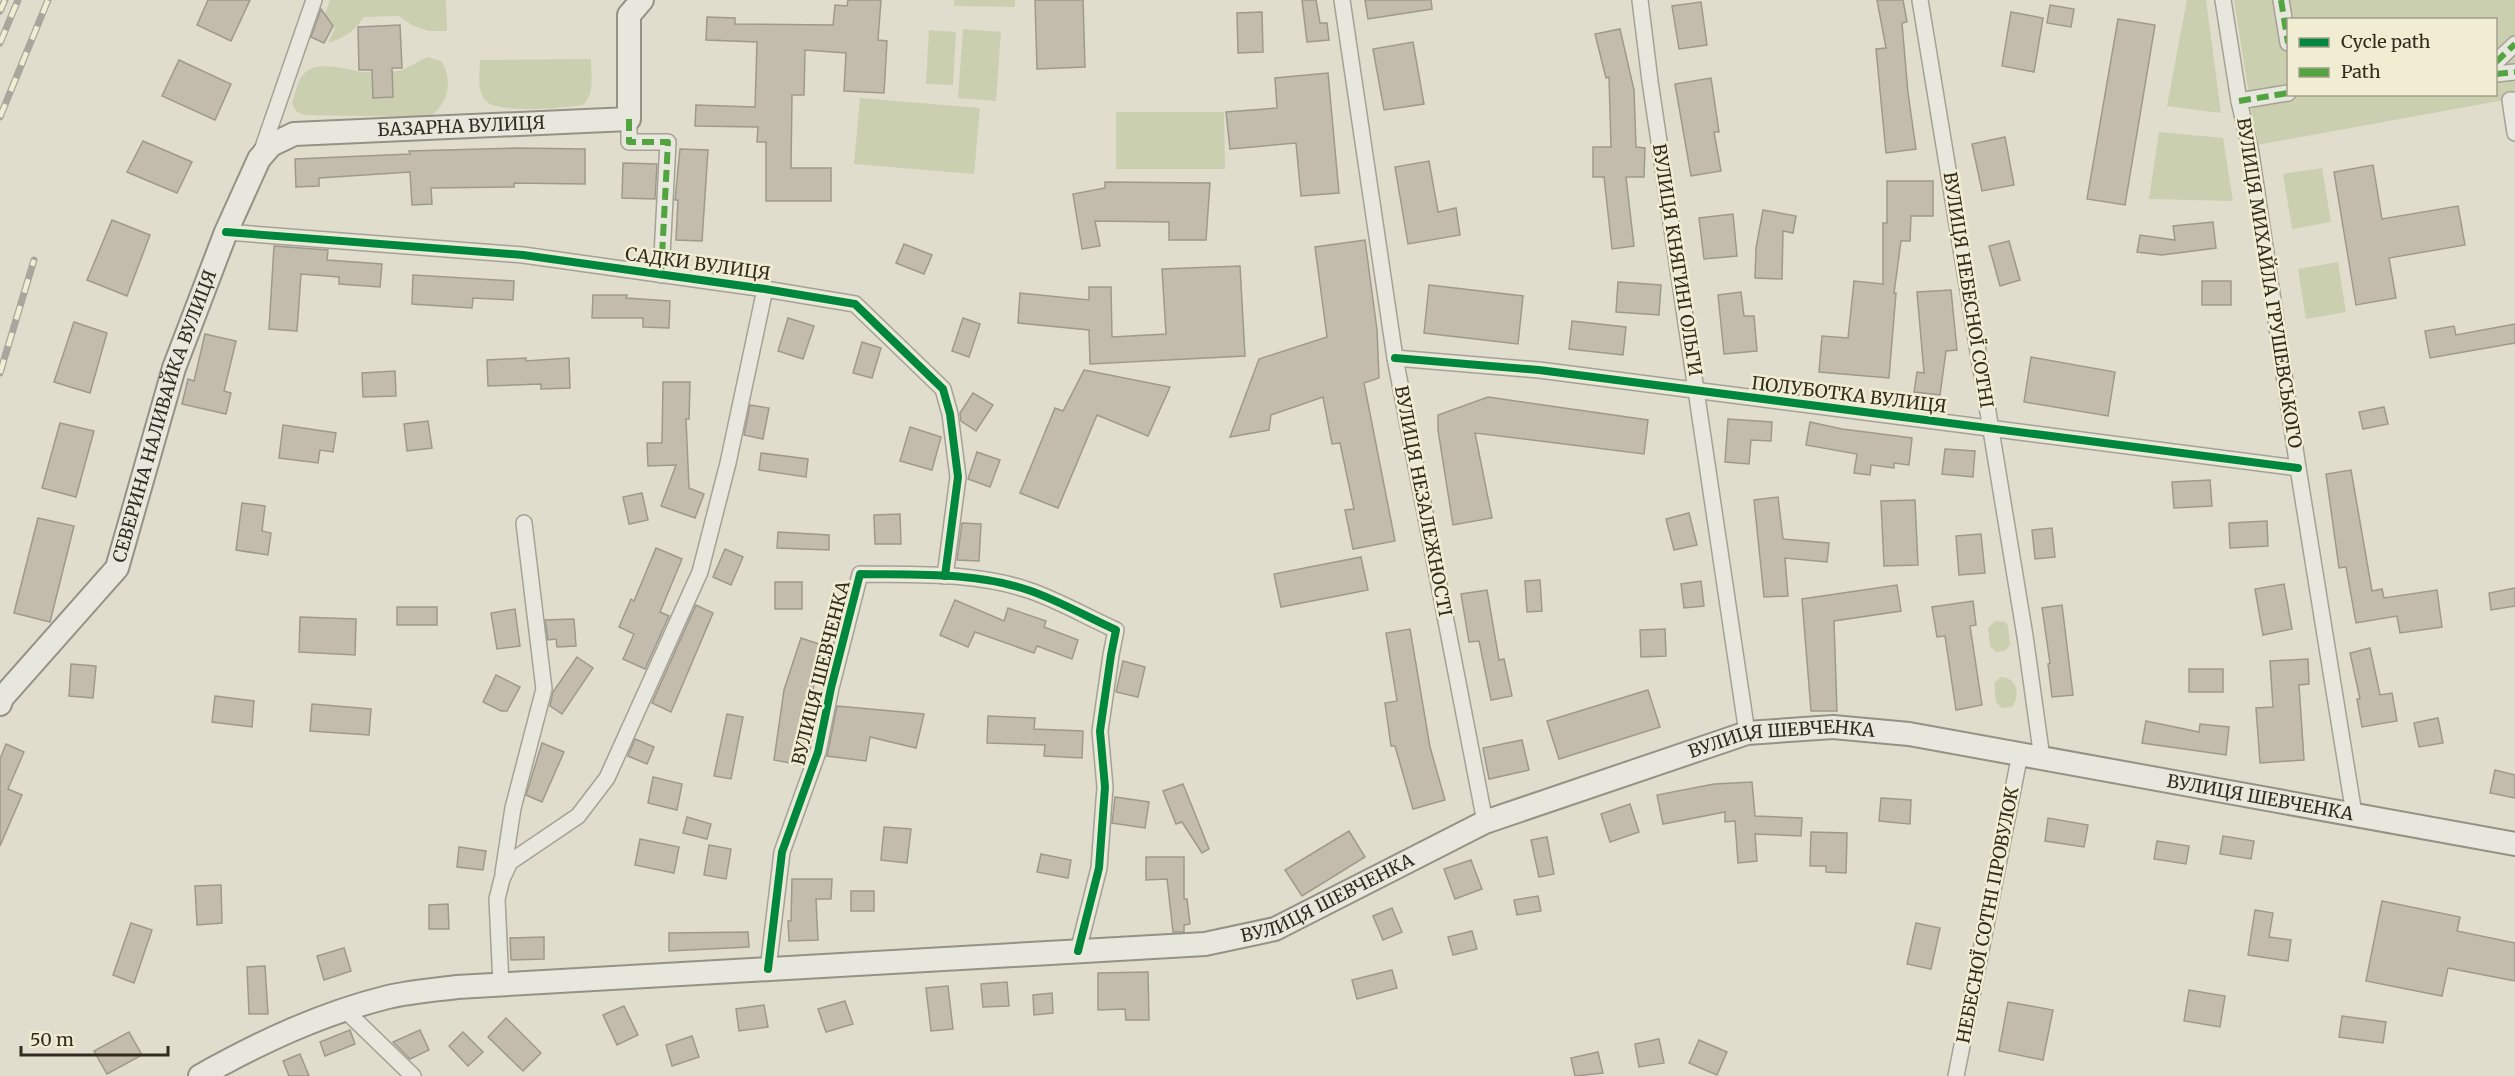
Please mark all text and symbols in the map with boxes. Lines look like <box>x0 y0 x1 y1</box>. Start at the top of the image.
legend <box>2287 18 2497 96</box>
text: Cycle path <box>2341 30 2431 53</box>
text: Path <box>2341 60 2381 83</box>
street label: БАЗАРНА ВУЛИЦЯ <box>377 111 546 141</box>
street label: ВУЛИЦЯ МИХАЙЛА ГРУШЕВСЬКОГО <box>2232 116 2307 450</box>
street label: ВУЛИЦЯ КНЯГИНІ ОЛЬГИ <box>1648 142 1707 378</box>
street label: ВУЛИЦЯ НЕБЕСНОЇ СОТНІ <box>1938 170 1999 410</box>
street label: САДКИ ВУЛИЦЯ <box>624 242 772 285</box>
street label: СЕВЕРИНА НАЛИВАЙКА ВУЛИЦЯ <box>107 266 221 565</box>
street label: ПОЛУБОТКА ВУЛИЦЯ <box>1750 371 1948 418</box>
street label: ВУЛИЦЯ НЕЗАЛЕЖНОСТІ <box>1390 384 1457 618</box>
street label: ВУЛИЦЯ ШЕВЧЕНКА <box>786 578 855 767</box>
street label: ВУЛИЦЯ ШЕВЧЕНКА <box>1685 715 1876 763</box>
street label: ВУЛИЦЯ ШЕВЧЕНКА <box>2165 769 2356 826</box>
street label: НЕБЕСНОЇ СОТНІ ПРОВУЛОК <box>1951 784 2024 1045</box>
street label: ВУЛИЦЯ ШЕВЧЕНКА <box>1239 848 1418 947</box>
scale bar <box>21 1019 168 1057</box>
text: 50 m <box>30 1028 74 1051</box>

